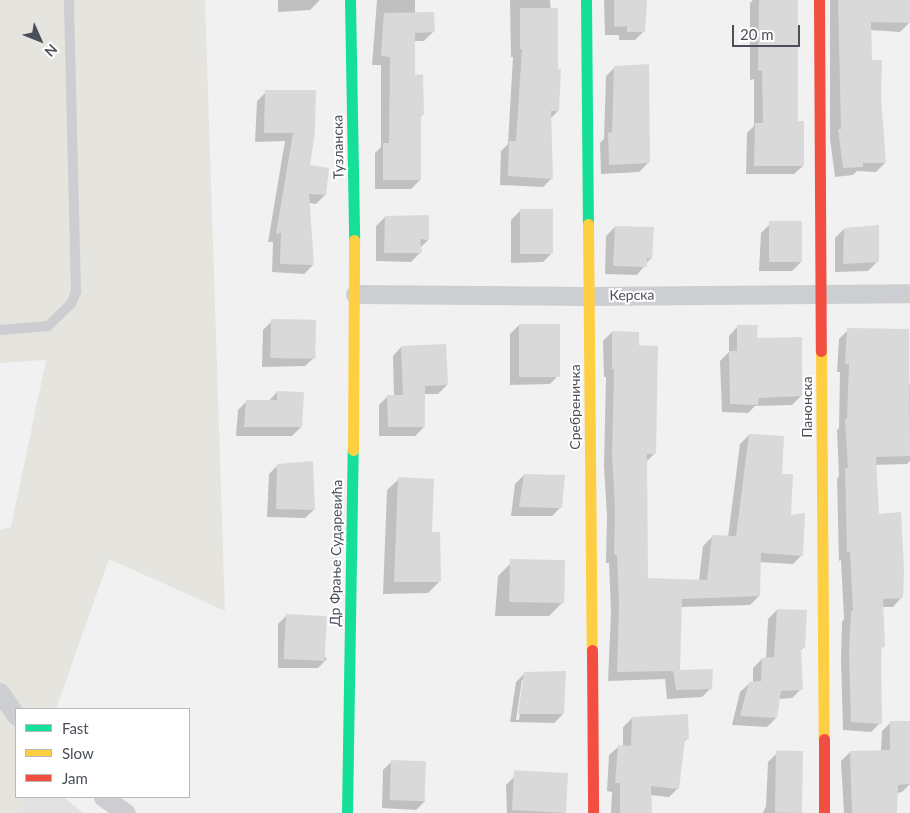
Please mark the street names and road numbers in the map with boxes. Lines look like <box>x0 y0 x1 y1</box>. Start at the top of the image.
street label: Тузланска <box>329 115 347 179</box>
street label: Керска <box>609 286 655 304</box>
street label: Сребреничка <box>567 364 583 450</box>
street label: Панонска <box>799 376 815 438</box>
street label: Др Фрање Сударевића <box>326 480 346 626</box>

